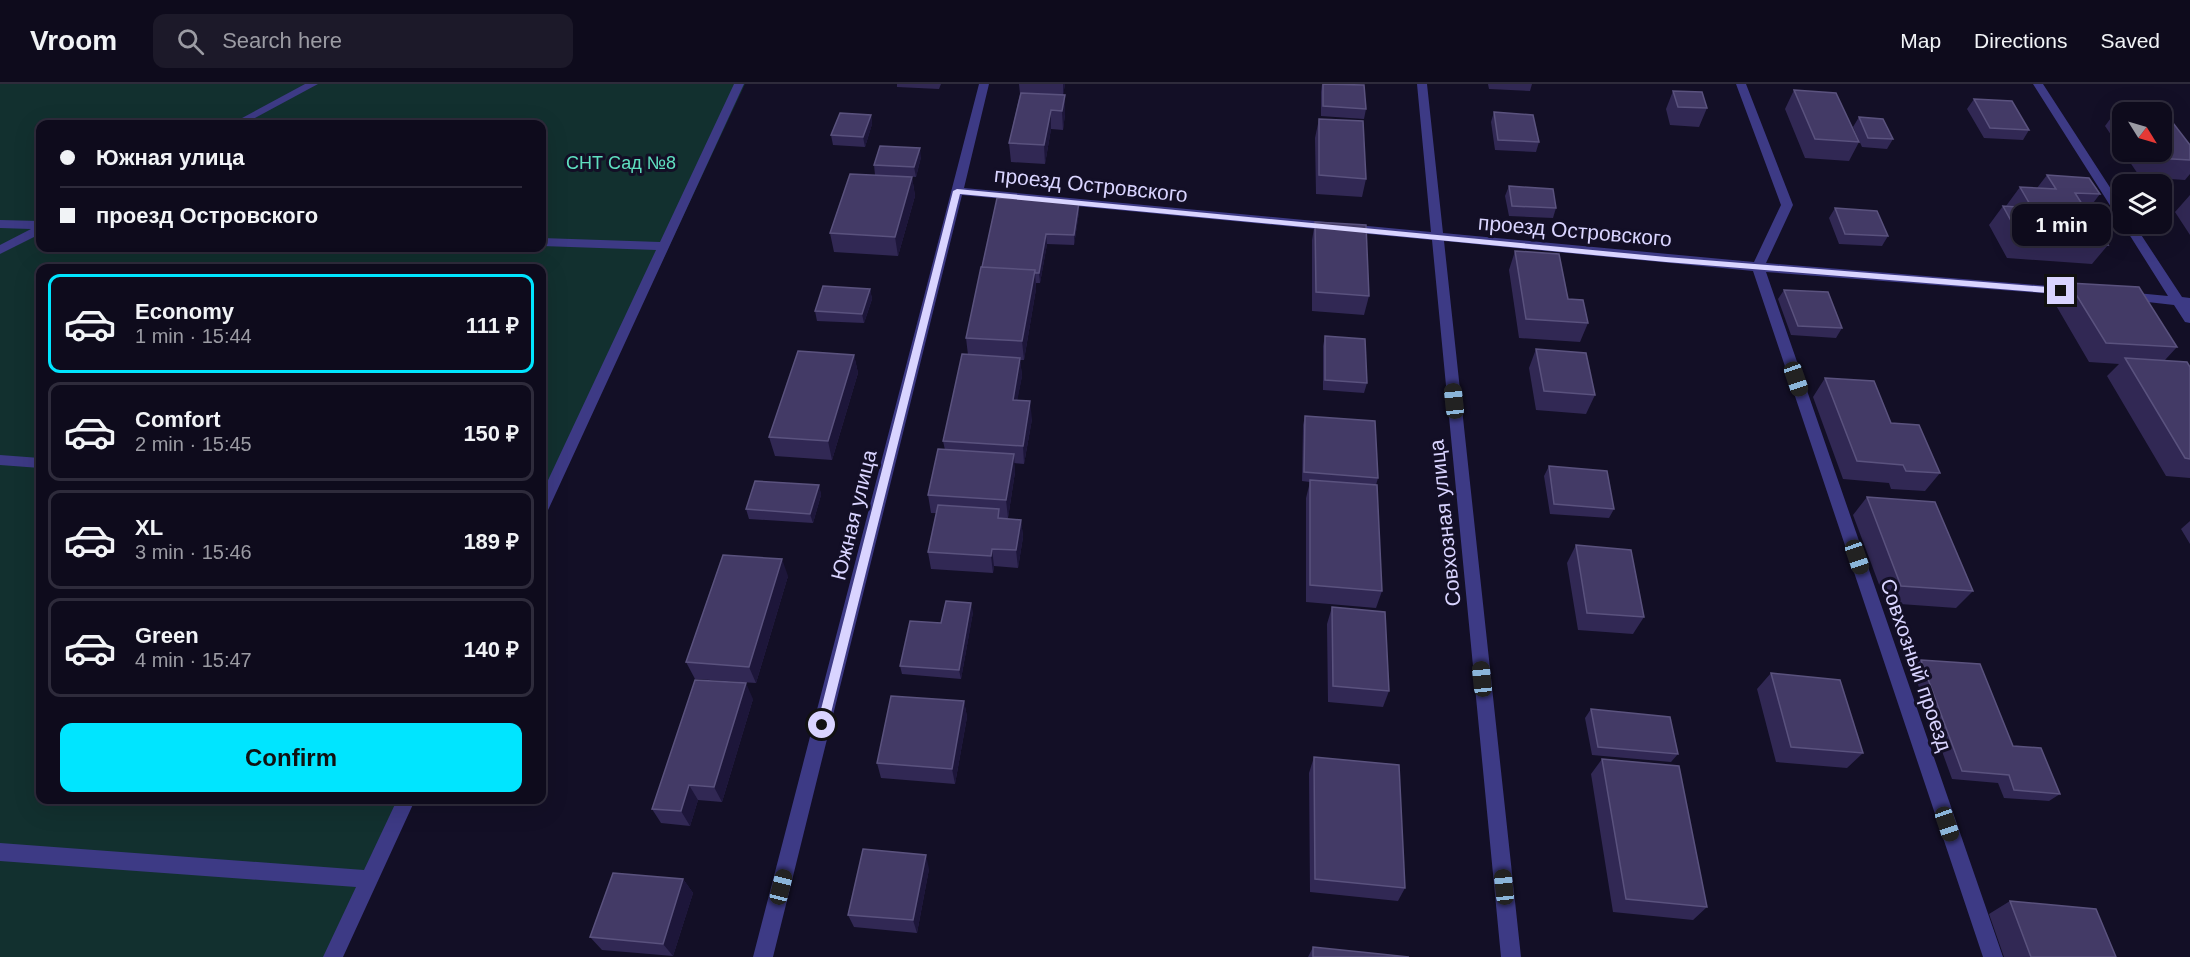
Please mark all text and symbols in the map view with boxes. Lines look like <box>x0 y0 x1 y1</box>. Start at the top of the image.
search box <box>153 14 573 68</box>
text: Vroom <box>30 25 117 56</box>
icon: search <box>174 25 207 58</box>
text: Search here <box>222 28 342 53</box>
text: Map <box>1900 29 1941 52</box>
text: Directions <box>1974 29 2067 52</box>
text: Saved <box>2100 29 2160 52</box>
north arrow <box>2112 102 2172 162</box>
map controls <box>2112 102 2172 234</box>
text: Южная улица <box>96 145 245 170</box>
park label: СНТ Сад №8 <box>566 153 676 173</box>
street label: проезд Островского <box>993 163 1189 206</box>
button: layers <box>2112 174 2172 234</box>
text: проезд Островского <box>96 203 318 228</box>
callout: 1 min <box>2012 204 2110 246</box>
street label: проезд Островского <box>1477 211 1673 250</box>
text: 1 min <box>2035 214 2088 236</box>
route end <box>2047 277 2074 304</box>
icon: car <box>63 297 117 351</box>
text: Economy <box>135 299 234 324</box>
text: 111 ₽ <box>466 313 519 338</box>
text: 1 min · 15:44 <box>135 325 252 347</box>
car <box>1782 359 1810 399</box>
car <box>1443 382 1465 420</box>
icon: car <box>63 405 117 459</box>
text: Comfort <box>135 407 221 432</box>
text: 150 ₽ <box>463 421 519 446</box>
text: 2 min · 15:45 <box>135 433 252 455</box>
street label: Совхозная улица <box>1424 438 1465 608</box>
street label: Южная улица <box>826 447 881 582</box>
icon: car <box>63 513 117 567</box>
text: XL <box>135 515 163 540</box>
text: 189 ₽ <box>463 529 519 554</box>
car <box>1843 537 1871 577</box>
text: 3 min · 15:46 <box>135 541 252 563</box>
street label: Совхозный проезд <box>1876 576 1957 754</box>
icon: car <box>63 621 117 675</box>
text: Green <box>135 623 199 648</box>
text: 140 ₽ <box>463 637 519 662</box>
text: 4 min · 15:47 <box>135 649 252 671</box>
car <box>1471 660 1493 698</box>
route start <box>808 711 835 738</box>
button: Confirm <box>60 723 522 792</box>
car <box>1933 804 1961 844</box>
car <box>768 867 794 907</box>
car <box>1493 868 1515 906</box>

